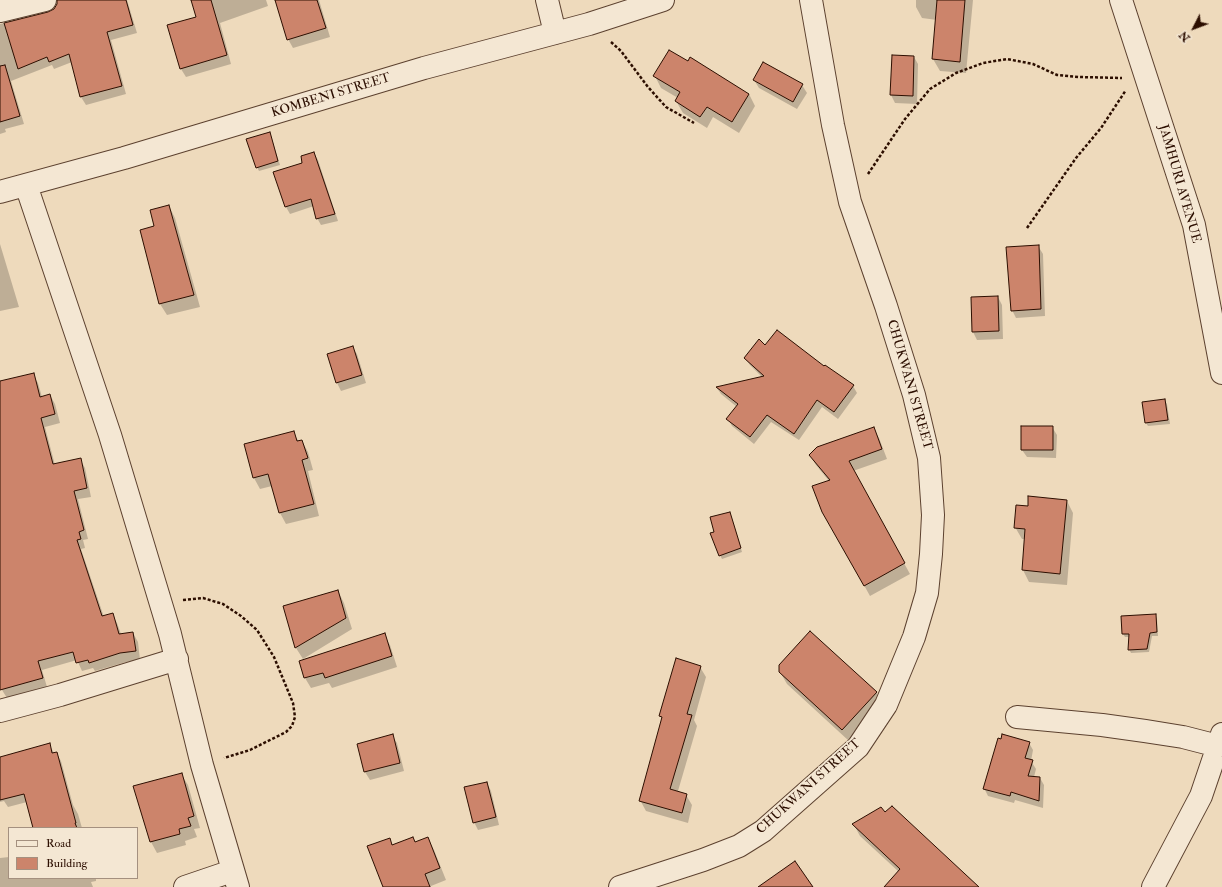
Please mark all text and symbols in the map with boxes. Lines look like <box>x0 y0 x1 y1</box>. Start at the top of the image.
north arrow <box>1174 8 1214 48</box>
text: N <box>1177 28 1193 44</box>
street label: KOMBENI STREET <box>270 70 392 122</box>
street label: JAMHURI AVENUE <box>1155 123 1203 245</box>
street label: CHUKWANI STREET <box>883 318 935 452</box>
street label: CHUKWANI STREET <box>754 736 864 838</box>
legend <box>8 827 138 879</box>
text: Road <box>46 836 71 851</box>
text: Building <box>46 856 87 871</box>

